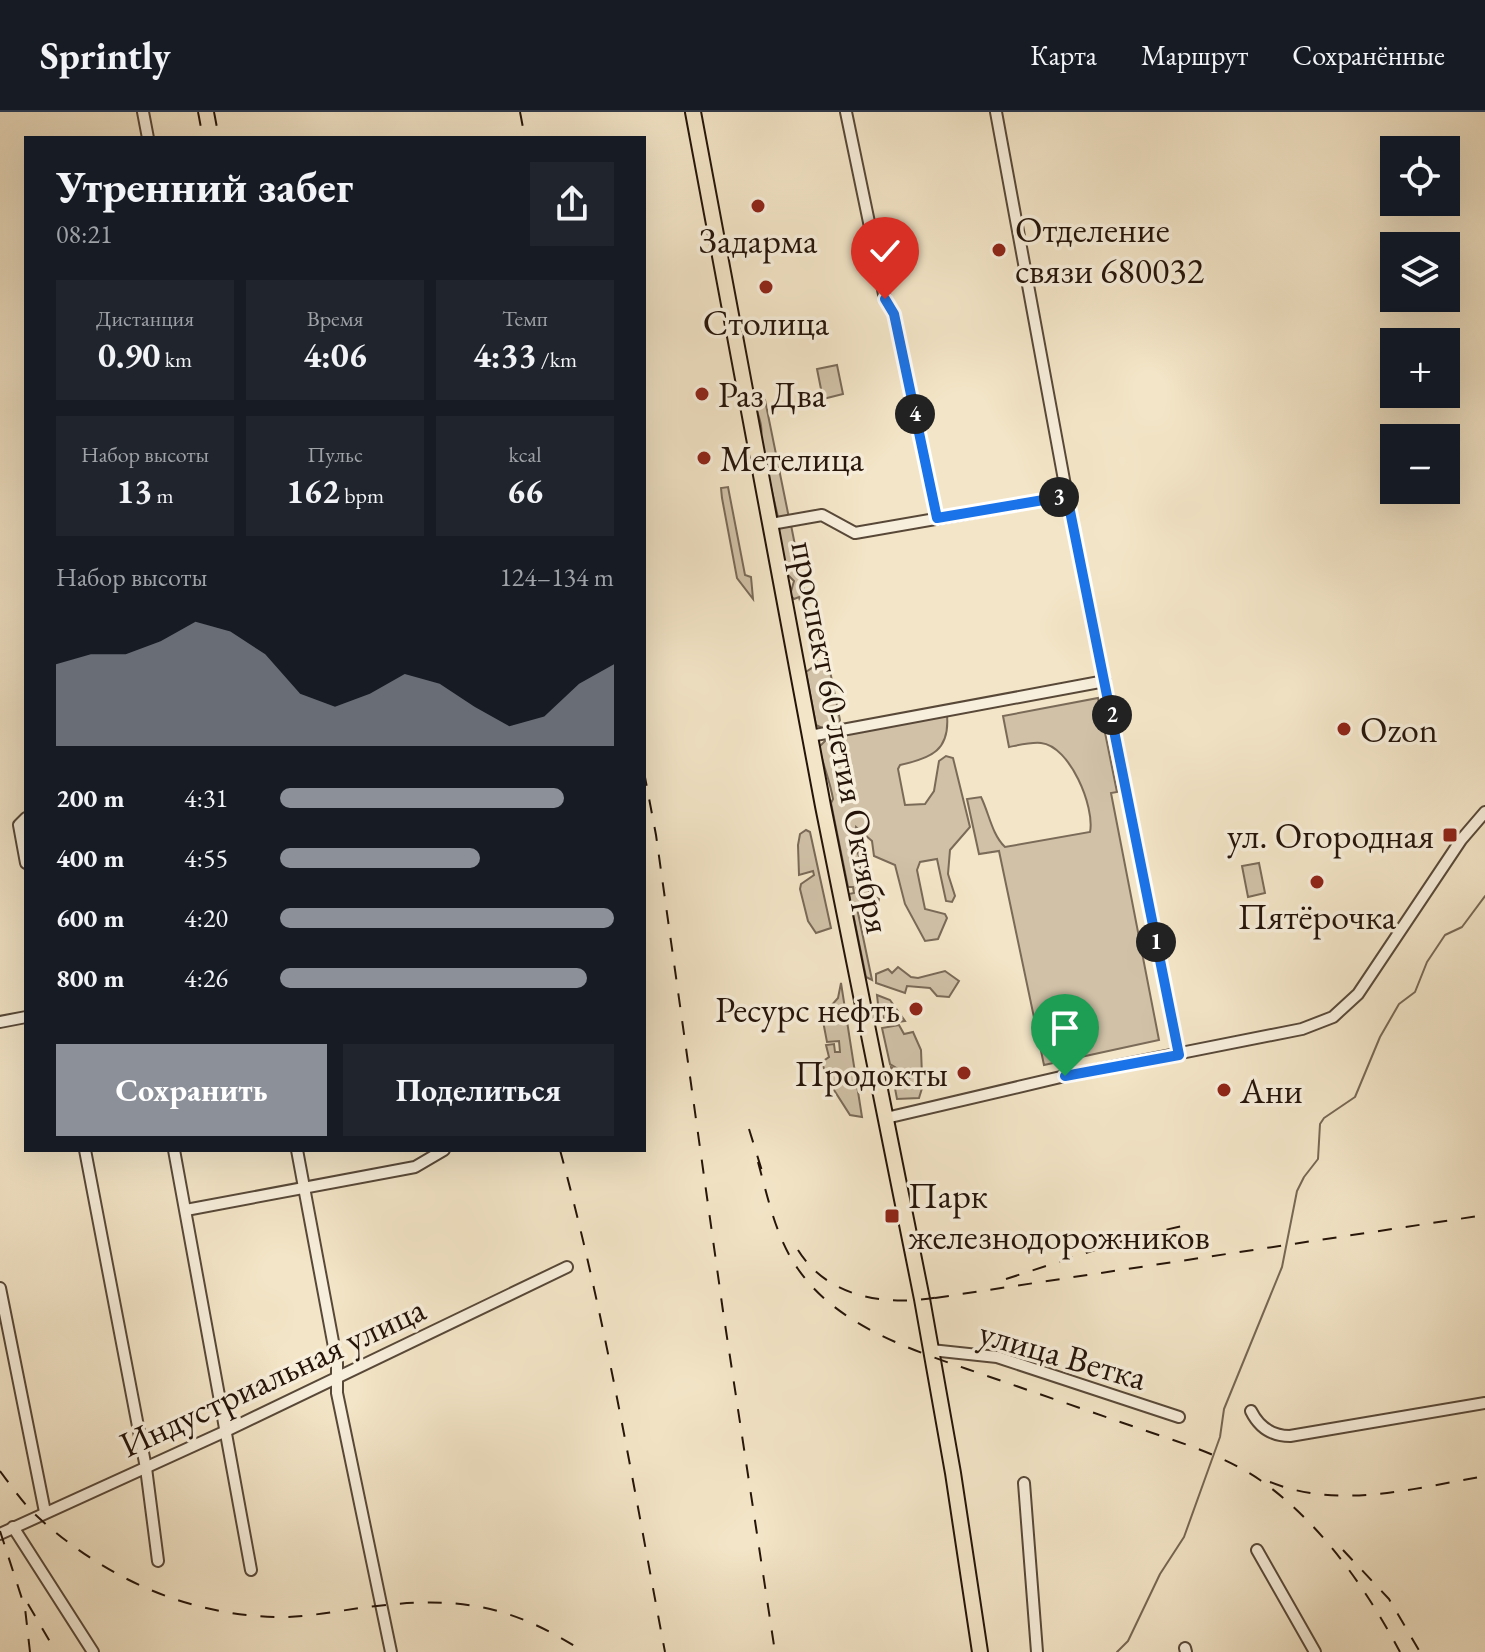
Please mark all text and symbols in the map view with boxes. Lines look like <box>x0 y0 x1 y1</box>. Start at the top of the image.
text: Sprintly <box>40 31 170 80</box>
text: Карта <box>1030 37 1097 73</box>
text: Маршрут <box>1141 37 1248 73</box>
text: Сохранённые <box>1292 37 1445 73</box>
map controls <box>1380 136 1460 504</box>
button: locate <box>1380 136 1460 216</box>
text: Утренний забег <box>56 158 353 215</box>
button: share <box>530 162 614 246</box>
marker: Задарма <box>749 197 767 215</box>
place label: Отделение связи 680032 <box>1015 206 1204 294</box>
text: 08:21 <box>56 217 112 251</box>
place label: Задарма <box>699 217 818 264</box>
pin <box>851 217 919 299</box>
icon: check <box>863 229 907 273</box>
button: layers <box>1380 232 1460 312</box>
marker: Отделение связи 680032 <box>990 241 1008 259</box>
marker: Столица <box>757 278 775 296</box>
place label: Столица <box>703 299 830 346</box>
text: Дистанция <box>96 304 194 333</box>
text: Время <box>307 304 363 333</box>
text: Темп <box>502 304 548 333</box>
button: + <box>1380 328 1460 408</box>
text: 0.90 <box>98 333 160 377</box>
text: 4:06 <box>303 333 367 377</box>
text: 4:33 <box>473 333 536 377</box>
text: km <box>160 345 192 374</box>
text: /km <box>536 345 577 374</box>
place label: Раз Два <box>718 371 827 418</box>
marker: Раз Два <box>693 385 711 403</box>
pin: 4 <box>895 394 935 434</box>
text: 4 <box>909 399 921 428</box>
button: − <box>1380 424 1460 504</box>
place label: Метелица <box>720 435 864 482</box>
text: Набор высоты <box>81 440 209 469</box>
text: Пульс <box>307 440 363 469</box>
text: kcal <box>508 440 542 469</box>
marker: Метелица <box>695 449 713 467</box>
text: 13 <box>116 469 152 513</box>
text: 162 <box>286 469 340 513</box>
text: 66 <box>507 469 543 513</box>
pin: 3 <box>1039 477 1079 517</box>
text: m <box>152 481 174 510</box>
text: bpm <box>340 481 384 510</box>
text: 3 <box>1053 482 1065 511</box>
street label: проспект 60-летия Октября <box>780 537 903 937</box>
text: Набор высоты <box>56 560 207 594</box>
text: 124–134 m <box>499 560 614 594</box>
pin: 2 <box>1092 695 1132 735</box>
text: 2 <box>1106 700 1118 729</box>
place label: Ozon <box>1360 706 1438 753</box>
marker: Ozon <box>1335 720 1353 738</box>
text: 200 m <box>56 781 124 815</box>
text: 4:31 <box>184 781 228 815</box>
place label: ул. Огородная <box>1227 812 1434 859</box>
marker: ул. Огородная <box>1441 826 1459 844</box>
text: 400 m <box>56 841 124 875</box>
text: 4:55 <box>184 841 228 875</box>
marker: Пятёрочка <box>1308 873 1326 891</box>
place label: Пятёрочка <box>1238 893 1397 940</box>
text: 600 m <box>56 901 124 935</box>
text: 4:20 <box>184 901 228 935</box>
pin: 1 <box>1136 922 1176 962</box>
text: 1 <box>1150 927 1162 956</box>
text: 800 m <box>56 961 124 995</box>
text: 4:26 <box>184 961 228 995</box>
place label: Ресурс нефть <box>715 986 900 1033</box>
pin <box>1031 994 1099 1076</box>
marker: Ресурс нефть <box>907 1000 925 1018</box>
icon: arrive <box>1043 1006 1087 1050</box>
button: Сохранить <box>56 1044 327 1136</box>
button: Поделиться <box>343 1044 614 1136</box>
place label: Продокты <box>794 1050 948 1097</box>
marker: Продокты <box>955 1064 973 1082</box>
place label: Ани <box>1239 1067 1303 1114</box>
marker: Ани <box>1215 1081 1233 1099</box>
place label: Парк железнодорожников <box>908 1172 1210 1260</box>
marker: Парк железнодорожников <box>883 1207 901 1225</box>
street label: Индустриальная улица <box>112 1285 433 1468</box>
street label: улица Ветка <box>974 1308 1153 1401</box>

